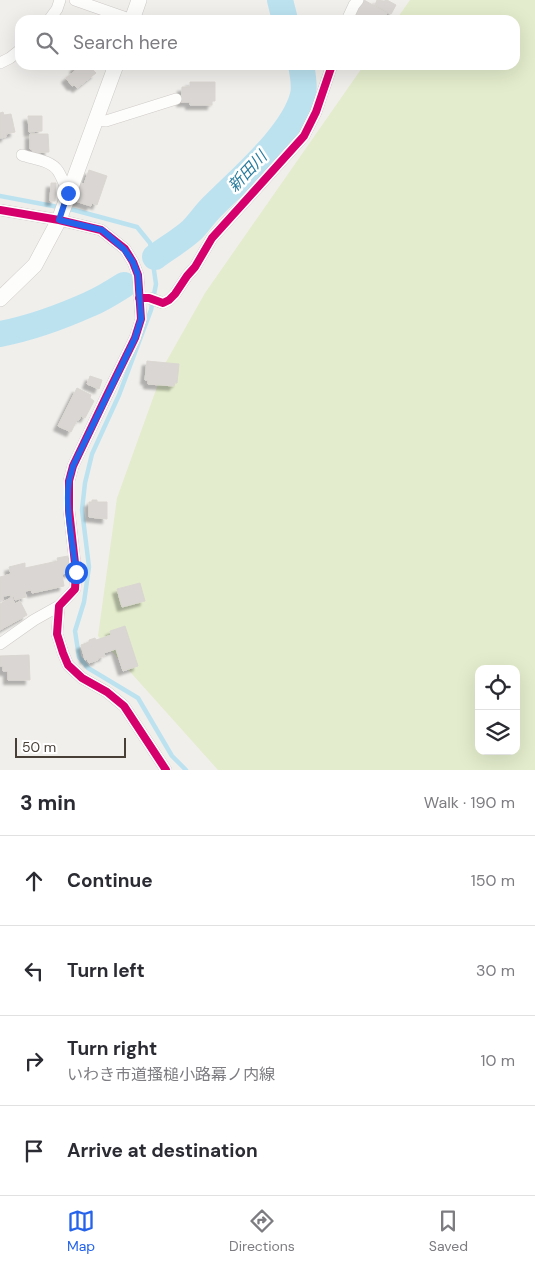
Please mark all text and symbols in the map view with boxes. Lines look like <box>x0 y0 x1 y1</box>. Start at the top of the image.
search box <box>15 15 520 70</box>
icon: search <box>33 29 61 57</box>
text: Search here <box>73 30 178 55</box>
water label: 新田川 <box>223 145 273 196</box>
route end <box>57 182 80 205</box>
route start <box>65 561 88 584</box>
map controls <box>475 665 520 755</box>
button: locate <box>475 665 520 710</box>
button: layers <box>475 710 520 755</box>
scale bar <box>15 735 126 758</box>
text: 50 m <box>22 738 56 756</box>
text: 3 min <box>20 789 76 817</box>
text: Walk · 190 m <box>424 792 515 813</box>
icon: ahead <box>20 867 48 895</box>
text: Continue <box>67 868 153 893</box>
text: 150 m <box>471 870 515 891</box>
icon: left <box>20 957 48 985</box>
text: Turn left <box>67 958 145 983</box>
text: 30 m <box>476 960 515 981</box>
text: Turn right <box>67 1036 157 1061</box>
icon: right <box>20 1047 48 1075</box>
text: 10 m <box>481 1050 515 1071</box>
text: いわき市道搔槌小路幕ノ内線 <box>67 1064 275 1085</box>
icon: arrive <box>20 1137 48 1165</box>
text: Arrive at destination <box>67 1138 258 1163</box>
tab: Map <box>67 1207 95 1255</box>
tab: Directions <box>229 1207 295 1255</box>
tab: Saved <box>429 1207 468 1255</box>

